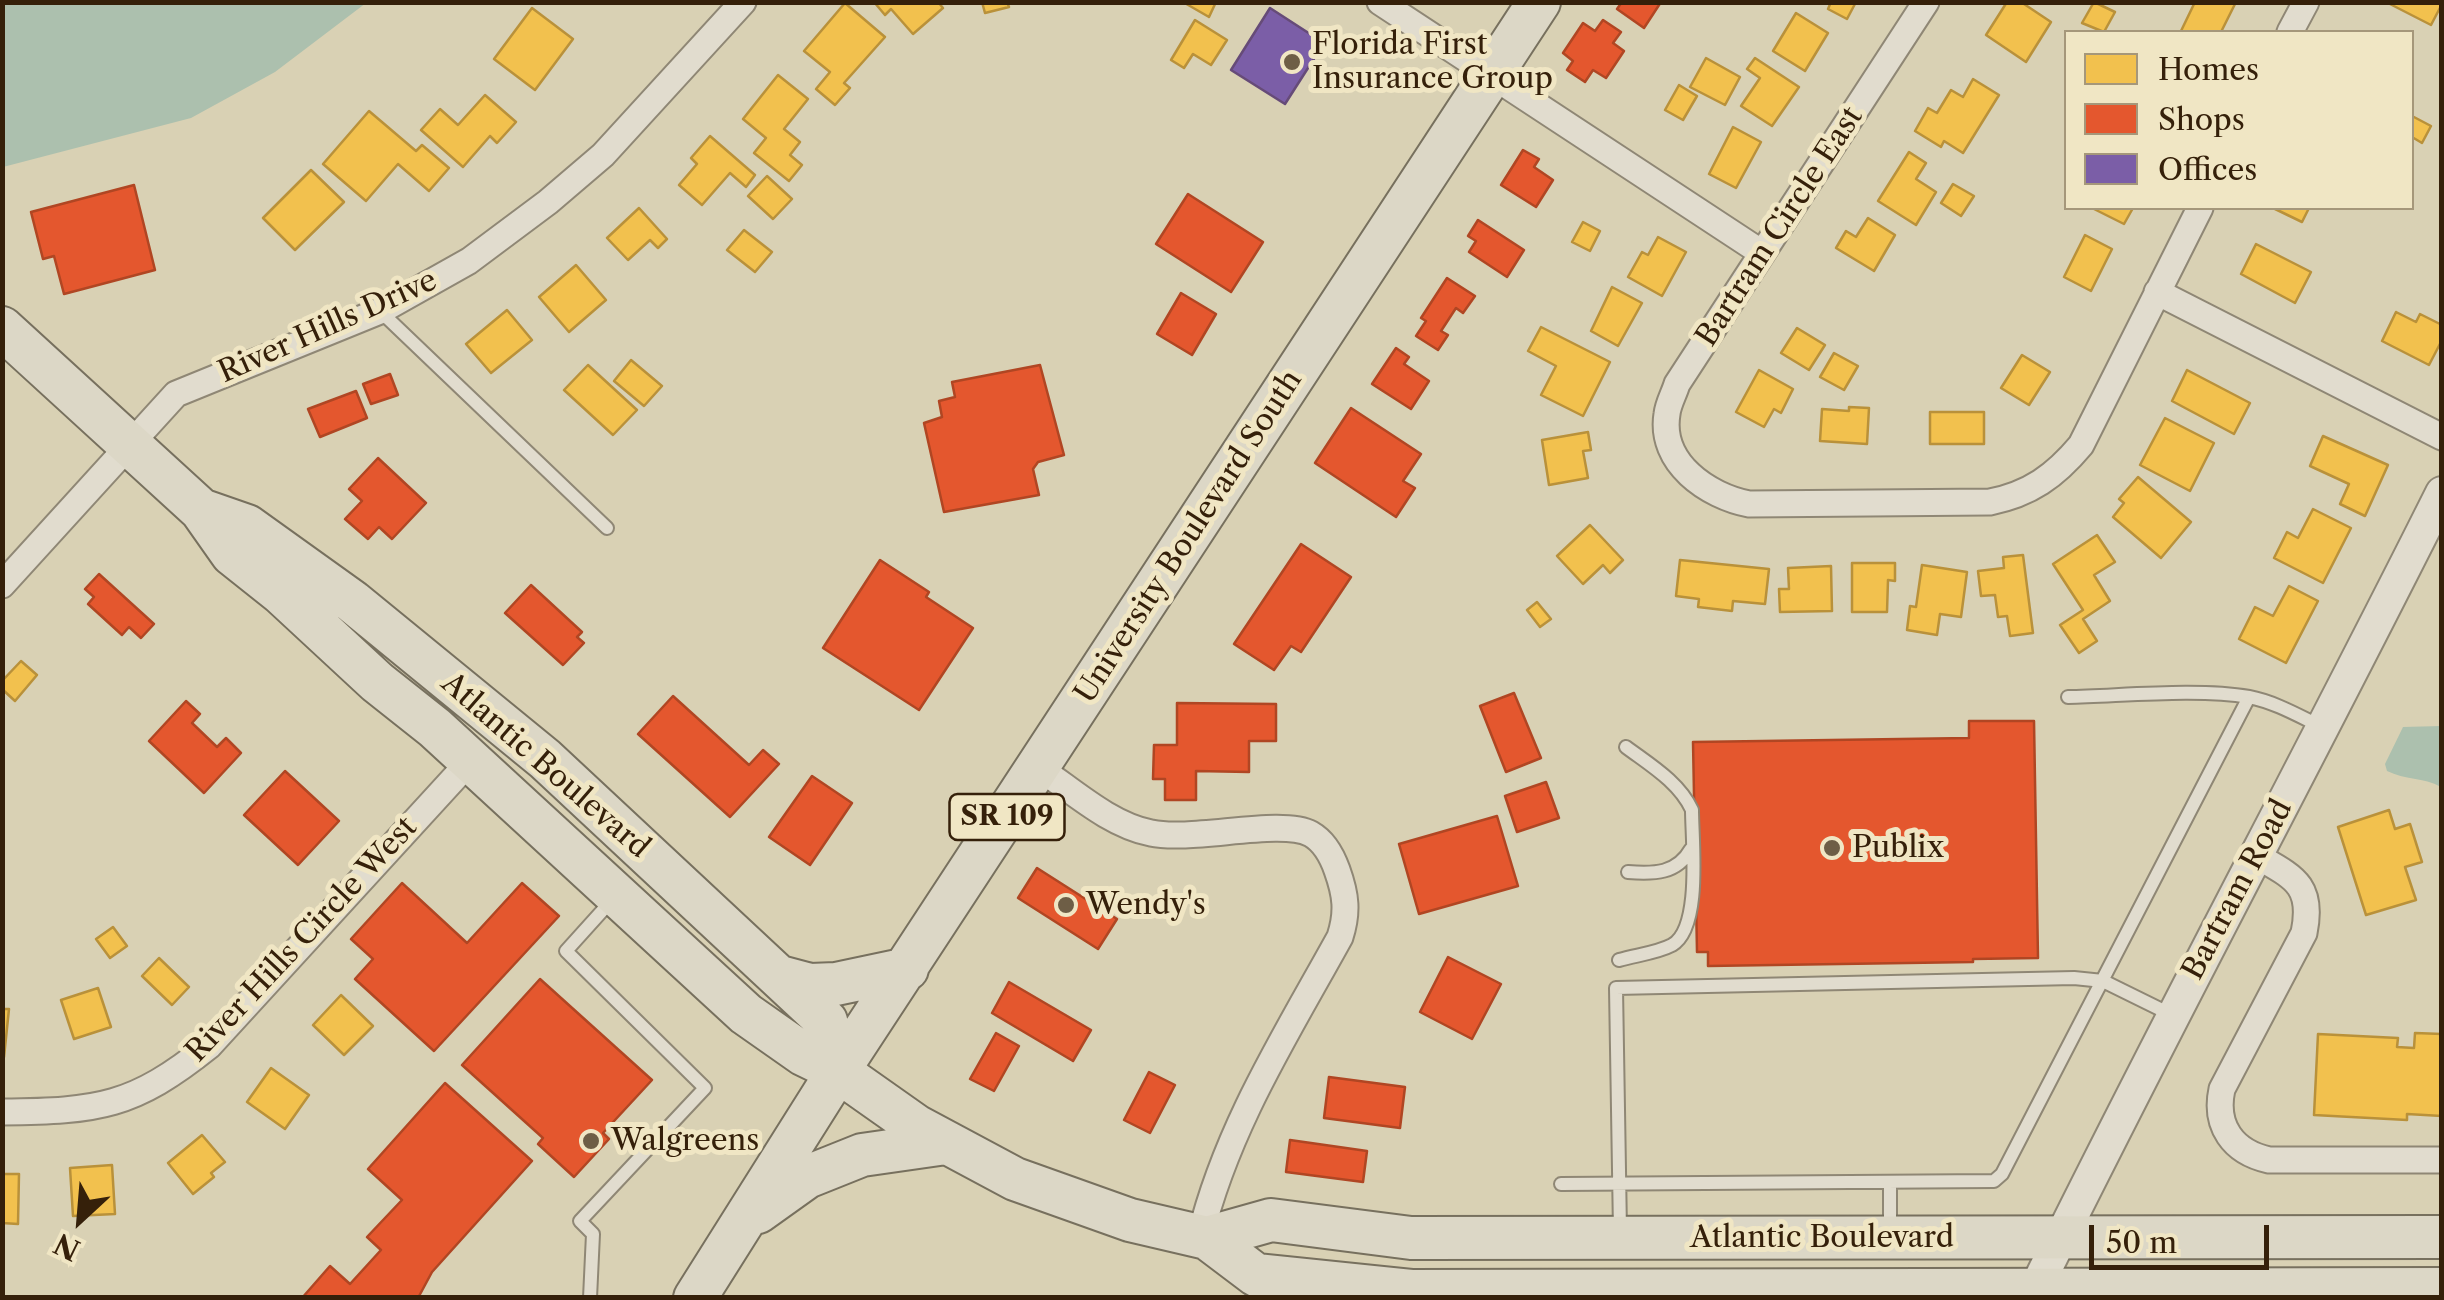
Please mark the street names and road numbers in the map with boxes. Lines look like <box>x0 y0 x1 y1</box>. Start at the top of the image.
street label: Bartram Circle East <box>1689 101 1871 353</box>
street label: River Hills Drive <box>213 263 443 391</box>
street label: University Boulevard South <box>1068 364 1310 710</box>
street label: Atlantic Boulevard <box>434 666 656 866</box>
road number: SR 109 <box>950 794 1064 840</box>
street label: Bartram Road <box>2176 794 2300 986</box>
street label: River Hills Circle West <box>179 810 425 1070</box>
street label: Atlantic Boulevard <box>1690 1220 1954 1256</box>

